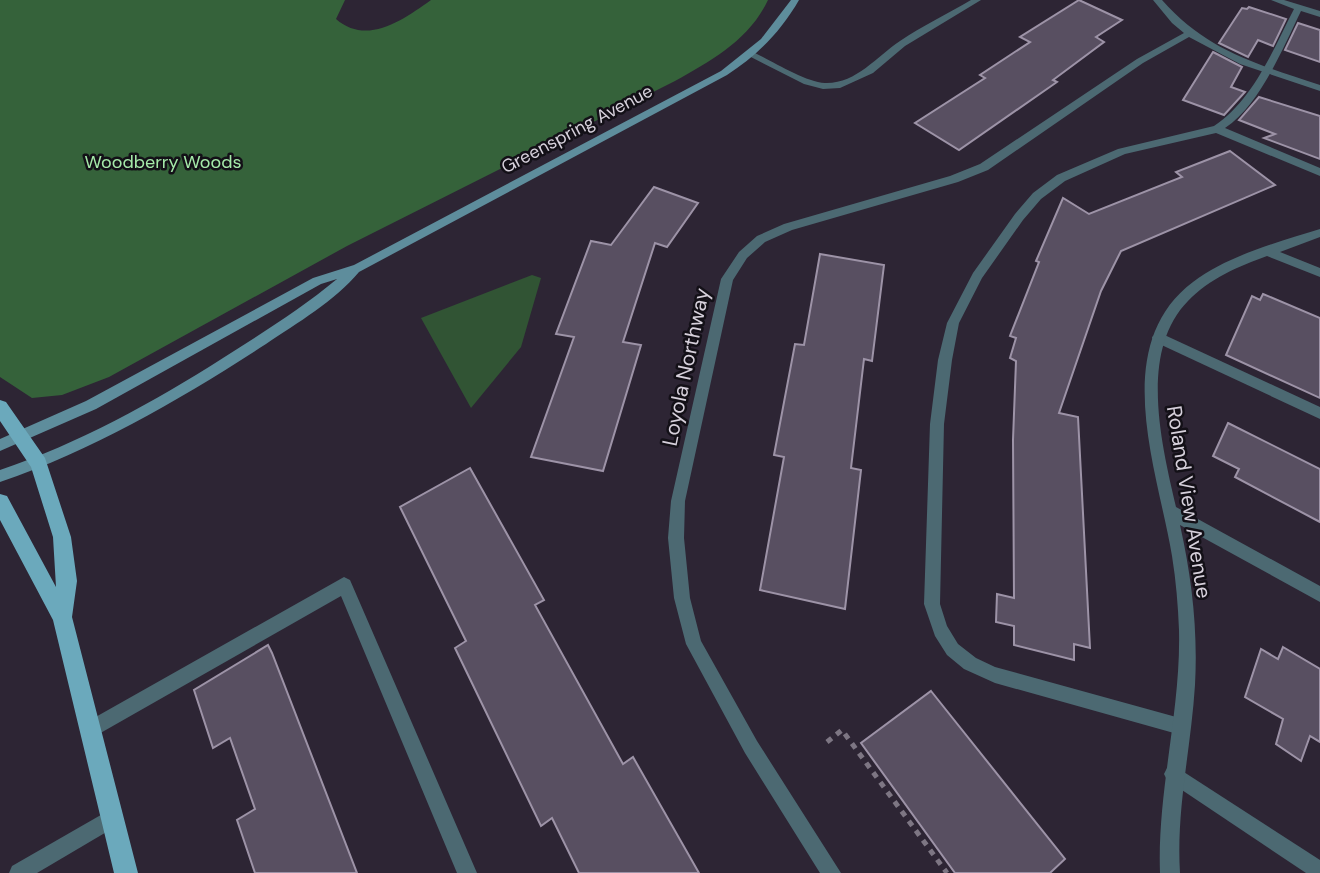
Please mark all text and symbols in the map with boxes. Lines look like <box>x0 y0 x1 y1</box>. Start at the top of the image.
street label: Greenspring Avenue <box>497 79 657 179</box>
park label: Woodberry Woods <box>85 150 241 174</box>
street label: Loyola Northway <box>656 285 716 448</box>
street label: Roland View Avenue <box>1160 404 1218 600</box>

